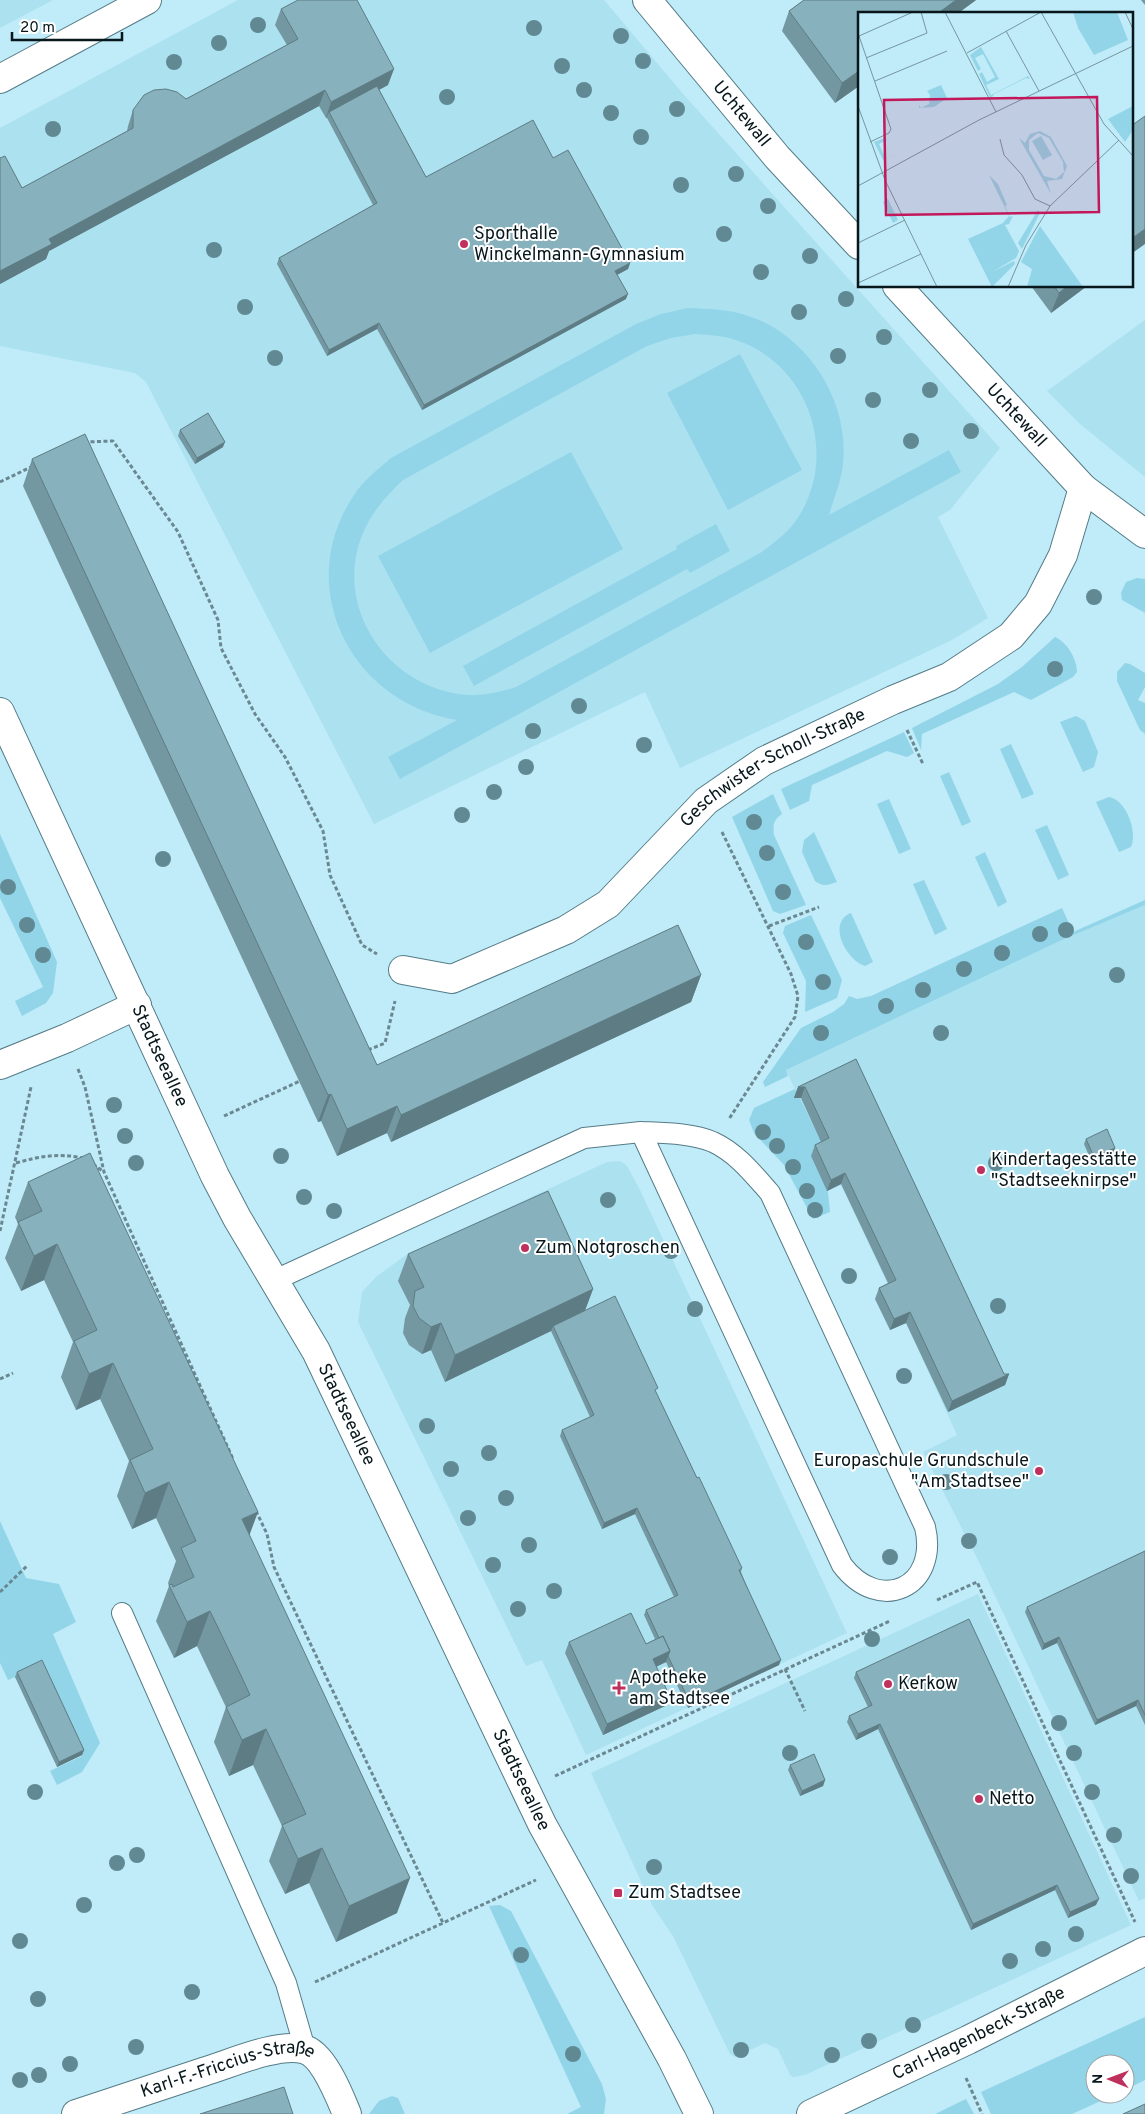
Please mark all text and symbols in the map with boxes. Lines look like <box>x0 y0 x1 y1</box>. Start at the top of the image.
scale bar <box>12 10 122 42</box>
inset map <box>858 12 1132 288</box>
text: 20 m <box>20 19 55 38</box>
street label: Uchtewall <box>707 76 775 152</box>
place label: Sporthalle Winckelmann-Gymnasium <box>474 223 685 267</box>
marker: Sporthalle Winckelmann-Gymnasium <box>458 238 470 250</box>
street label: Uchtewall <box>981 379 1051 452</box>
street label: Geschwister-Scholl-Straße <box>675 703 869 832</box>
street label: Stadtseeallee <box>126 1001 193 1111</box>
place label: Kindertagesstätte "Stadtseeknirpse" <box>991 1149 1137 1193</box>
marker: Kindertagesstätte "Stadtseeknirpse" <box>975 1164 987 1176</box>
place label: Zum Notgroschen <box>535 1237 680 1260</box>
marker: Zum Notgroschen <box>519 1242 531 1254</box>
street label: Stadtseeallee <box>312 1360 381 1469</box>
place label: Europaschule Grundschule "Am Stadtsee" <box>813 1450 1029 1494</box>
marker: Europaschule Grundschule "Am Stadtsee" <box>1033 1465 1045 1477</box>
place label: Apotheke am Stadtsee <box>629 1667 730 1711</box>
place label: Kerkow <box>898 1673 958 1696</box>
marker: Kerkow <box>882 1678 894 1690</box>
marker: Apotheke am Stadtsee <box>613 1682 625 1694</box>
street label: Stadtseeallee <box>487 1725 555 1835</box>
place label: Netto <box>989 1788 1035 1811</box>
marker: Netto <box>973 1793 985 1805</box>
place label: Zum Stadtsee <box>628 1882 741 1905</box>
marker: Zum Stadtsee <box>612 1887 624 1899</box>
street label: Carl-Hagenbeck-Straße <box>888 1982 1069 2086</box>
street label: Karl-F.-Friccius-Straße <box>138 2036 320 2103</box>
north arrow <box>1085 2054 1135 2104</box>
text: N <box>1090 2074 1107 2084</box>

